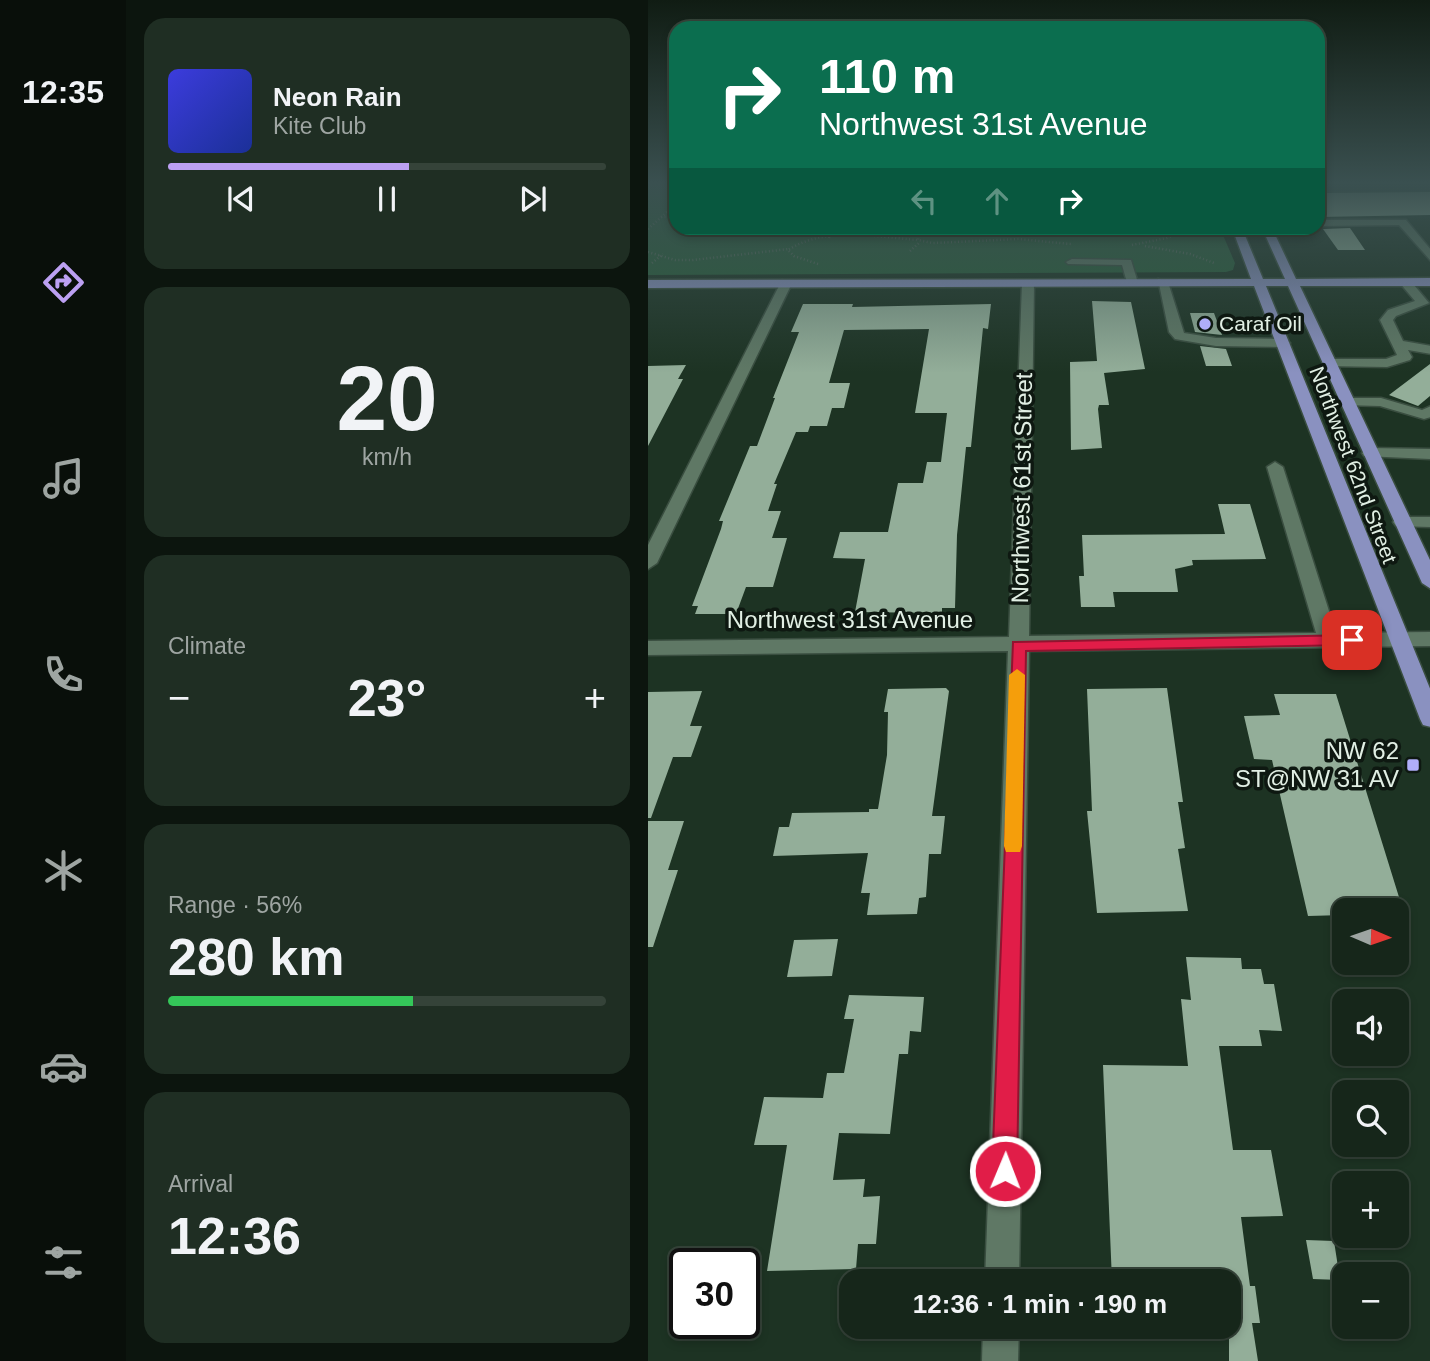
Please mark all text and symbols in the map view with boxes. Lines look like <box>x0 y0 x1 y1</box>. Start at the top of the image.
icon: right <box>704 49 795 140</box>
text: 110 m <box>819 49 955 103</box>
text: 12:35 <box>22 74 104 110</box>
text: Neon Rain <box>273 82 402 112</box>
text: Northwest 31st Avenue <box>819 106 1148 142</box>
text: Kite Club <box>273 113 366 139</box>
icon: previous <box>222 180 260 218</box>
icon: pause <box>368 180 406 218</box>
icon: next <box>514 180 552 218</box>
icon: left <box>905 182 943 220</box>
icon: ahead <box>978 182 1016 220</box>
icon: right <box>1051 182 1089 220</box>
icon: directions <box>39 258 88 307</box>
place label: Caraf Oil <box>1219 312 1302 335</box>
marker: Caraf Oil <box>1197 316 1213 332</box>
text: 20 <box>336 348 438 449</box>
street label: Northwest 62nd Street <box>1305 363 1402 567</box>
street label: Northwest 61st Street <box>1006 372 1037 604</box>
text: km/h <box>362 444 412 470</box>
icon: music <box>39 454 88 503</box>
street label: Northwest 31st Avenue <box>727 606 973 633</box>
pin <box>1322 610 1382 670</box>
icon: arrive <box>1333 621 1371 659</box>
text: Climate <box>168 633 246 659</box>
icon: phone <box>39 650 88 699</box>
text: 23° <box>348 669 426 727</box>
text: − <box>168 677 190 719</box>
text: + <box>584 677 606 719</box>
place label: NW 62 ST@NW 31 AV <box>1235 737 1399 792</box>
marker: NW 62 ST@NW 31 AV <box>1405 757 1421 773</box>
icon: climate <box>39 846 88 895</box>
text: Range · 56% <box>168 892 302 918</box>
north arrow <box>1332 898 1409 975</box>
map controls <box>1332 898 1409 1339</box>
text: 280 km <box>168 928 344 986</box>
button: sound <box>1332 989 1409 1066</box>
icon: car <box>39 1042 88 1091</box>
button: search <box>1332 1080 1409 1157</box>
position arrow <box>968 1134 1042 1208</box>
text: Arrival <box>168 1171 233 1197</box>
button: + <box>1332 1171 1409 1248</box>
text: 12:36 <box>168 1207 301 1265</box>
icon: filters <box>39 1238 88 1287</box>
speed limit sign: 30 <box>669 1248 760 1339</box>
button: − <box>1332 1262 1409 1339</box>
text: 12:36 · 1 min · 190 m <box>913 1289 1167 1319</box>

